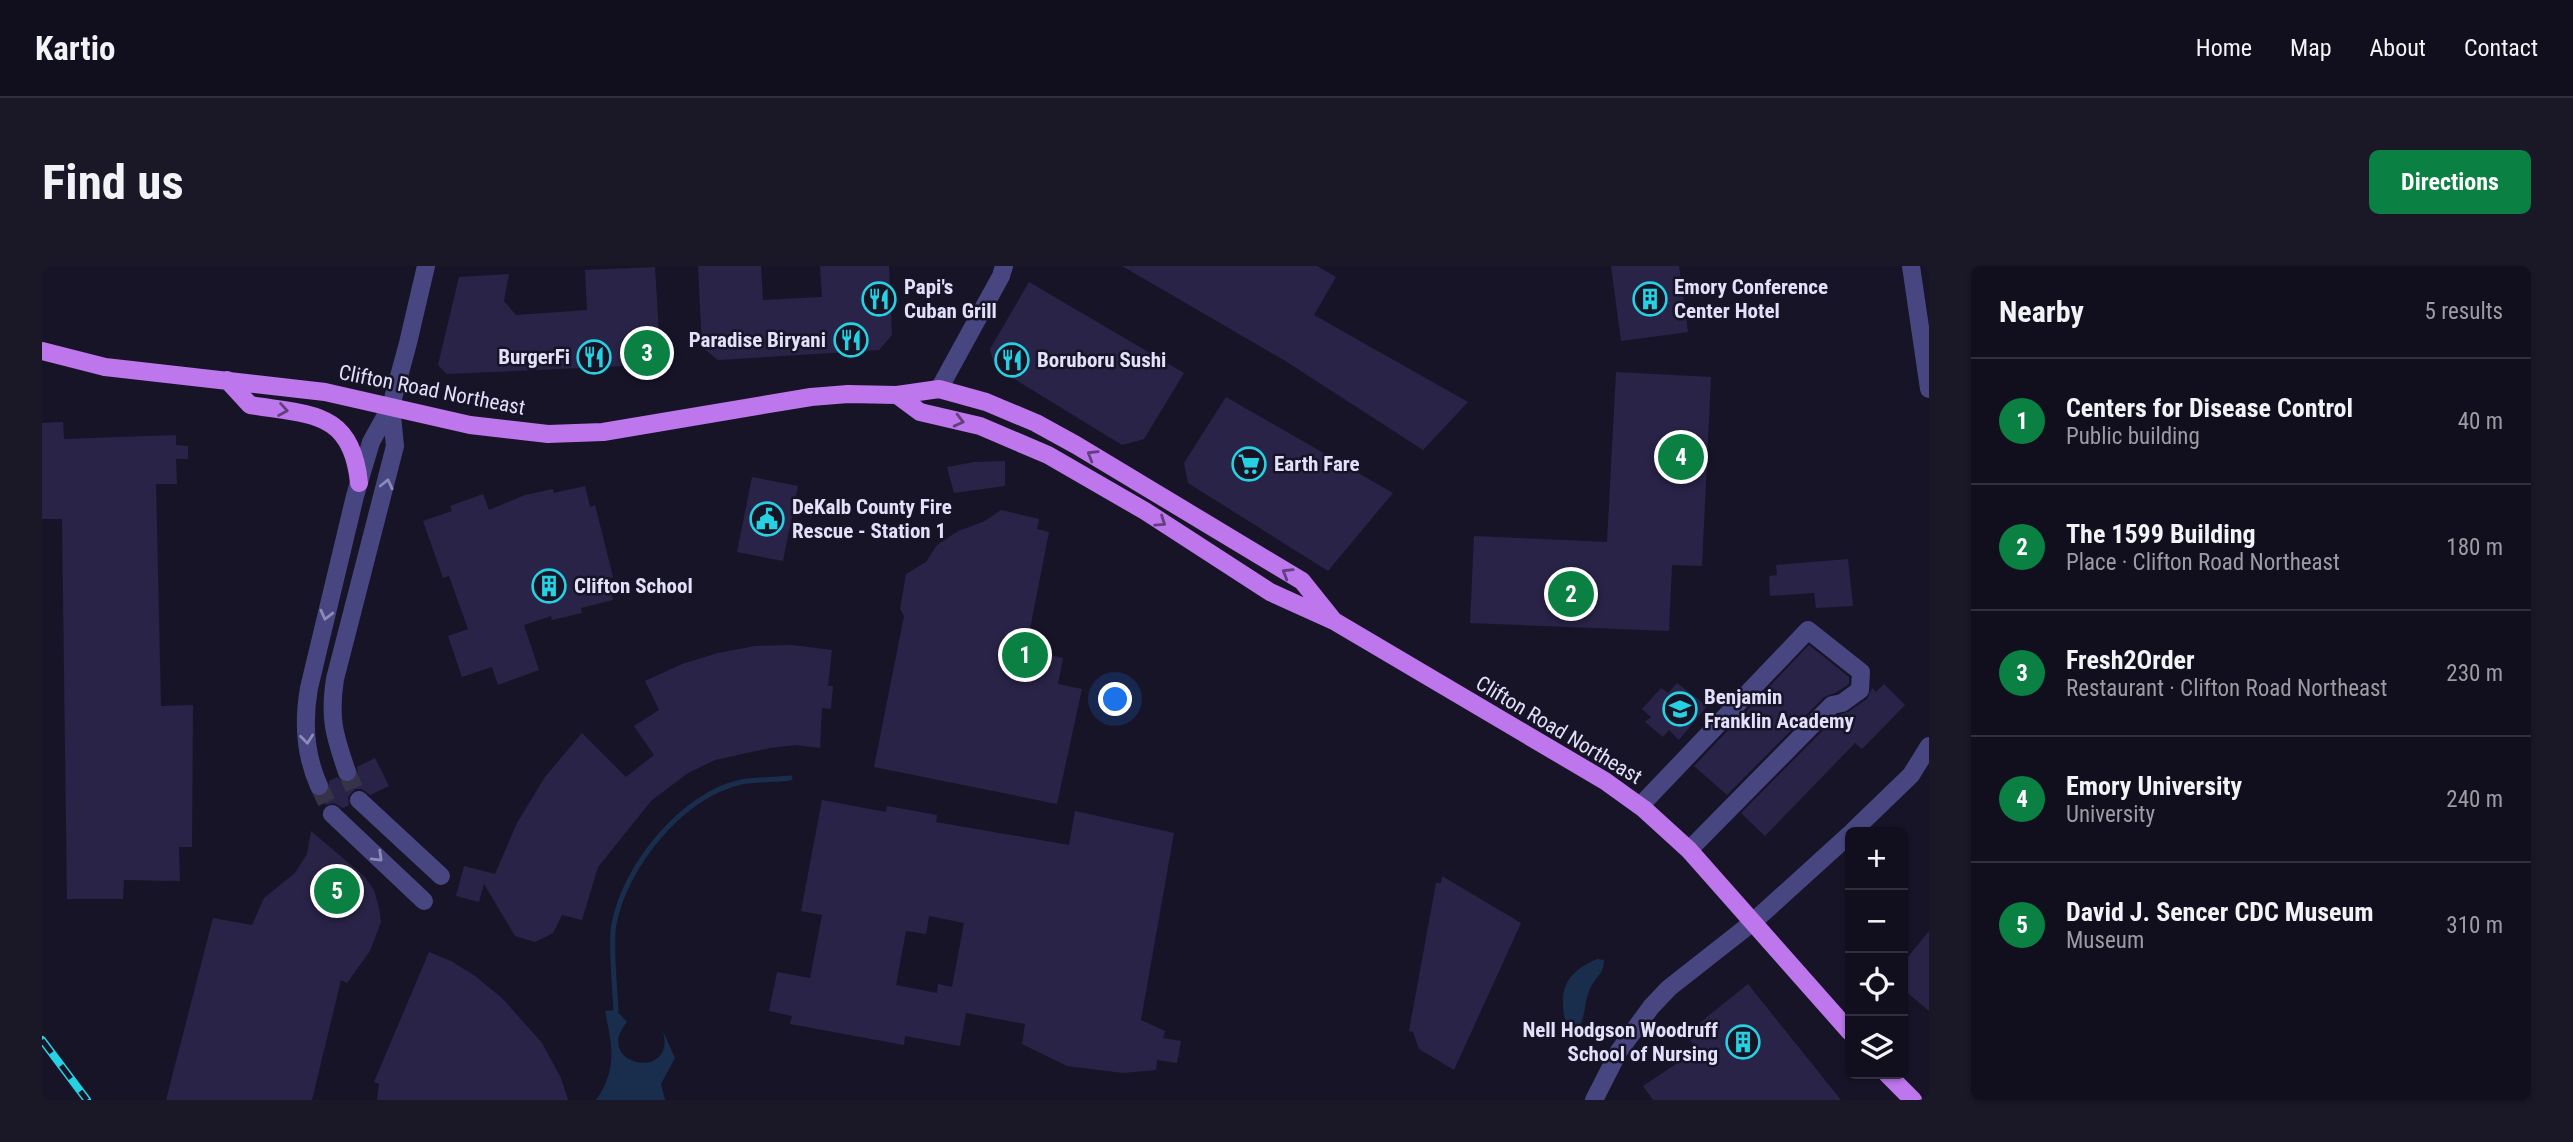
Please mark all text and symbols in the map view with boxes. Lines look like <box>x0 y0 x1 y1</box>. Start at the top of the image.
text: Kartio <box>35 29 115 68</box>
text: Home <box>2196 34 2252 62</box>
text: Map <box>2290 34 2332 62</box>
text: About <box>2370 34 2426 62</box>
text: Contact <box>2464 34 2538 62</box>
button: Directions <box>2369 150 2531 214</box>
text: Find us <box>42 154 184 211</box>
place label: Papi's Cuban Grill <box>904 275 997 323</box>
place label: Emory Conference Center Hotel <box>1674 275 1828 323</box>
restaurant icon: Papi's Cuban Grill <box>860 280 898 318</box>
building icon: Emory Conference Center Hotel <box>1631 280 1669 318</box>
text: Nearby <box>1999 294 2084 329</box>
text: 5 results <box>2425 298 2503 325</box>
restaurant icon: Paradise Biryani <box>832 321 870 359</box>
pin: 3 <box>624 327 670 379</box>
place label: Paradise Biryani <box>689 328 826 352</box>
restaurant icon: BurgerFi <box>575 338 613 376</box>
restaurant icon: Boruboru Sushi <box>993 341 1031 379</box>
place label: BurgerFi <box>498 345 570 369</box>
place label: Boruboru Sushi <box>1037 348 1166 372</box>
street label: Clifton Road Northeast <box>337 360 527 420</box>
text: Centers for Disease Control <box>2066 393 2353 423</box>
one-way arrow <box>277 403 289 418</box>
text: 1 <box>2016 408 2028 435</box>
text: 40 m <box>2458 408 2503 435</box>
one-way arrow <box>953 413 965 427</box>
text: Public building <box>2066 423 2200 450</box>
pin: 4 <box>1658 431 1704 483</box>
supermarket icon: Earth Fare <box>1230 445 1268 483</box>
one-way arrow <box>1087 451 1100 464</box>
place label: Earth Fare <box>1274 452 1360 476</box>
one-way arrow <box>378 478 393 490</box>
place label: DeKalb County Fire Rescue - Station 1 <box>792 495 952 543</box>
public building icon: DeKalb County Fire Rescue - Station 1 <box>748 500 786 538</box>
one-way arrow <box>1153 514 1166 527</box>
text: The 1599 Building <box>2066 519 2256 549</box>
text: 2 <box>2016 534 2028 561</box>
text: 180 m <box>2446 534 2503 561</box>
text: Place · Clifton Road Northeast <box>2066 549 2340 576</box>
building icon: Clifton School <box>530 567 568 605</box>
one-way arrow <box>1282 568 1295 581</box>
pin: 2 <box>1548 568 1594 620</box>
place label: Clifton School <box>574 574 693 598</box>
one-way arrow <box>320 609 334 621</box>
pin: 1 <box>1002 629 1048 681</box>
text: Fresh2Order <box>2066 645 2195 675</box>
text: 3 <box>2016 660 2028 687</box>
text: 230 m <box>2446 660 2503 687</box>
street label: Clifton Road Northeast <box>1472 671 1646 789</box>
text: Restaurant · Clifton Road Northeast <box>2066 675 2387 702</box>
your location <box>1098 682 1132 716</box>
place label: Benjamin Franklin Academy <box>1704 685 1855 733</box>
school or university icon: Benjamin Franklin Academy <box>1661 690 1699 728</box>
one-way arrow <box>299 733 314 745</box>
text: Emory University <box>2066 771 2242 801</box>
text: 4 <box>2016 786 2028 813</box>
text: 240 m <box>2446 786 2503 813</box>
text: University <box>2066 801 2155 828</box>
map controls <box>1845 827 1908 1079</box>
button: + <box>1845 827 1908 890</box>
one-way arrow <box>370 849 383 862</box>
pin: 5 <box>314 865 360 917</box>
button: − <box>1845 890 1908 953</box>
text: David J. Sencer CDC Museum <box>2066 897 2374 927</box>
text: 5 <box>2016 912 2028 939</box>
text: 310 m <box>2446 912 2503 939</box>
text: Museum <box>2066 927 2144 954</box>
button: locate <box>1845 953 1908 1016</box>
button: layers <box>1845 1016 1908 1079</box>
place label: Nell Hodgson Woodruff School of Nursing <box>1522 1018 1718 1066</box>
building icon: Nell Hodgson Woodruff School of Nursing <box>1724 1023 1762 1061</box>

